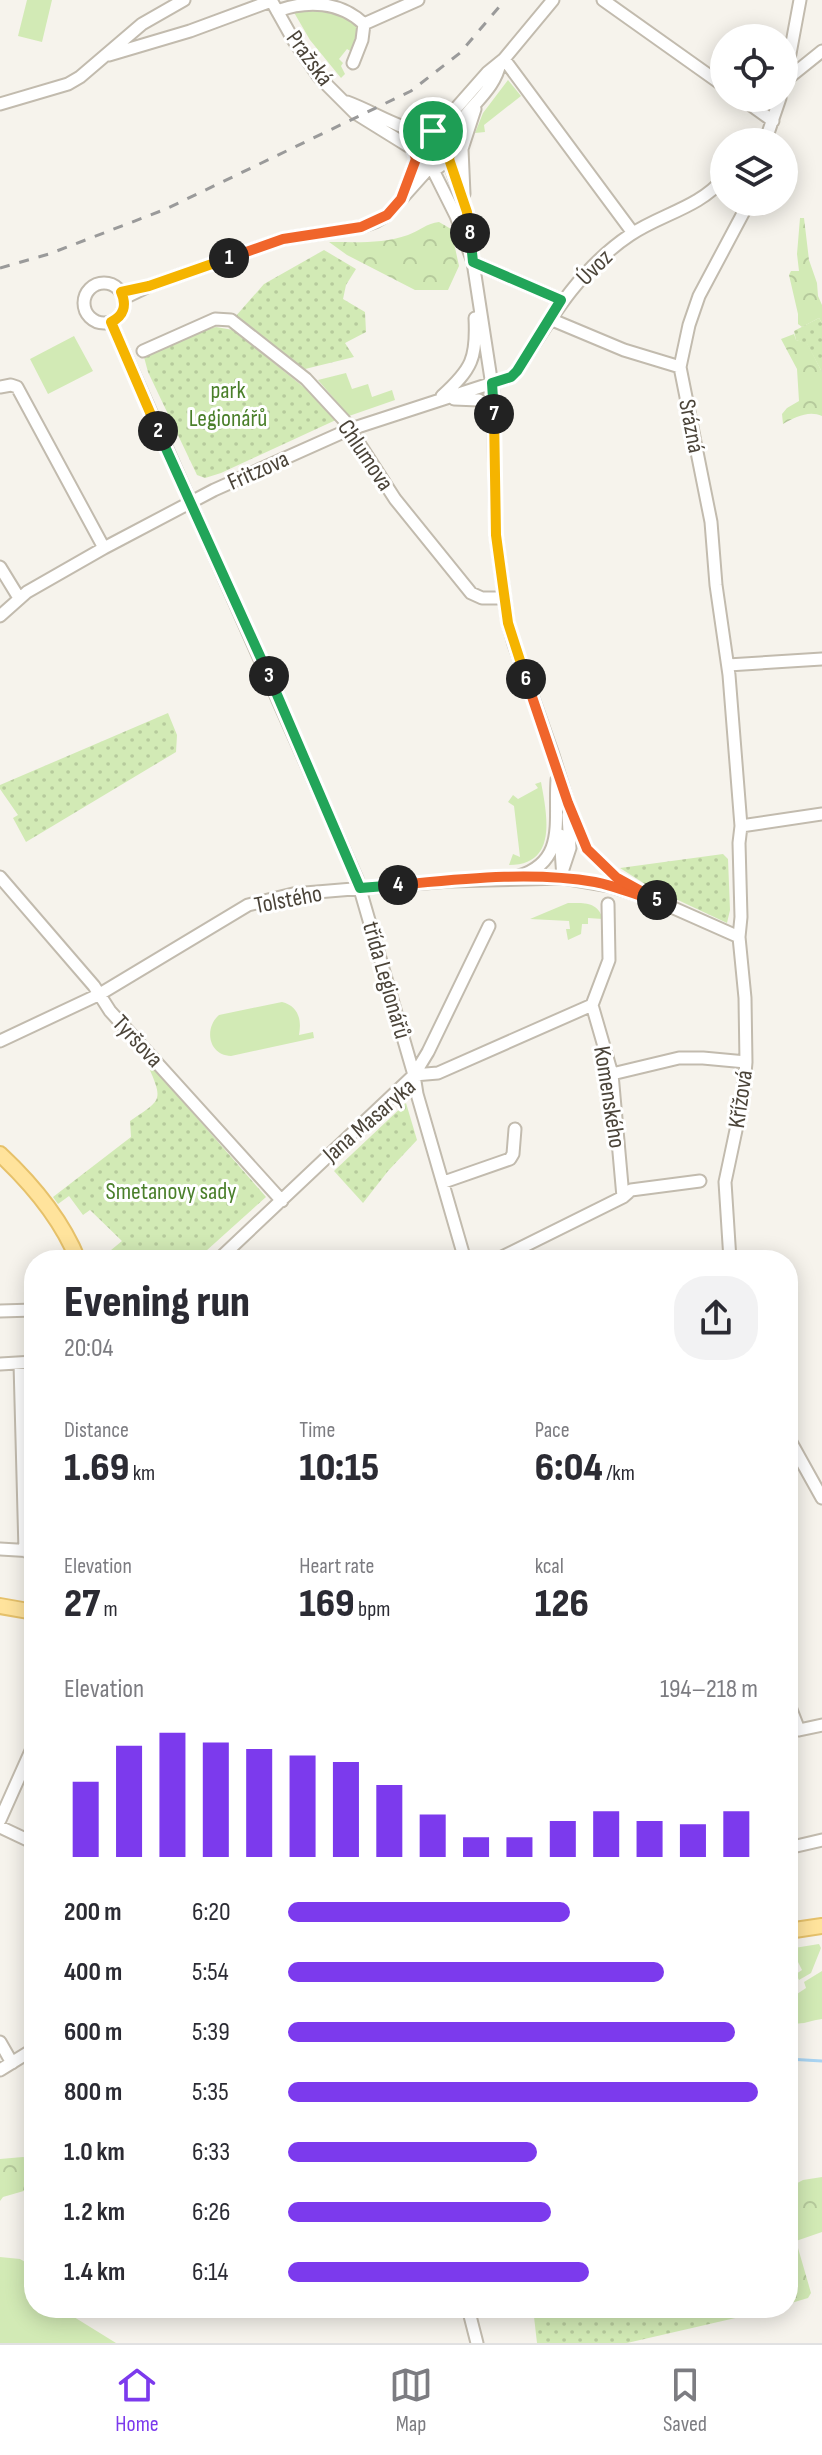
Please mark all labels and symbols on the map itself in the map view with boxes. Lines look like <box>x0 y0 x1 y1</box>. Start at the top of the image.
street label: Pražská <box>280 25 339 92</box>
pin <box>399 97 467 165</box>
pin: 8 <box>450 213 490 253</box>
pin: 1 <box>209 238 249 278</box>
street label: Úvoz <box>570 243 619 292</box>
park label: park Legionářů <box>189 376 267 433</box>
pin: 7 <box>474 394 514 434</box>
street label: Srázná <box>672 397 711 455</box>
pin: 2 <box>138 411 178 451</box>
street label: Chlumova <box>331 414 400 496</box>
street label: Fritzova <box>223 444 293 497</box>
pin: 3 <box>249 656 289 696</box>
pin: 6 <box>506 659 546 699</box>
pin: 4 <box>378 865 418 905</box>
street label: Tolstého <box>252 879 324 920</box>
pin: 5 <box>637 880 677 920</box>
street label: třída Legionářů <box>356 918 417 1042</box>
street label: Tyršova <box>106 1009 169 1074</box>
street label: Komenského <box>587 1044 632 1150</box>
street label: Křížová <box>722 1068 759 1130</box>
street label: Jana Masaryka <box>316 1072 422 1169</box>
park label: Smetanovy sady <box>105 1177 237 1206</box>

